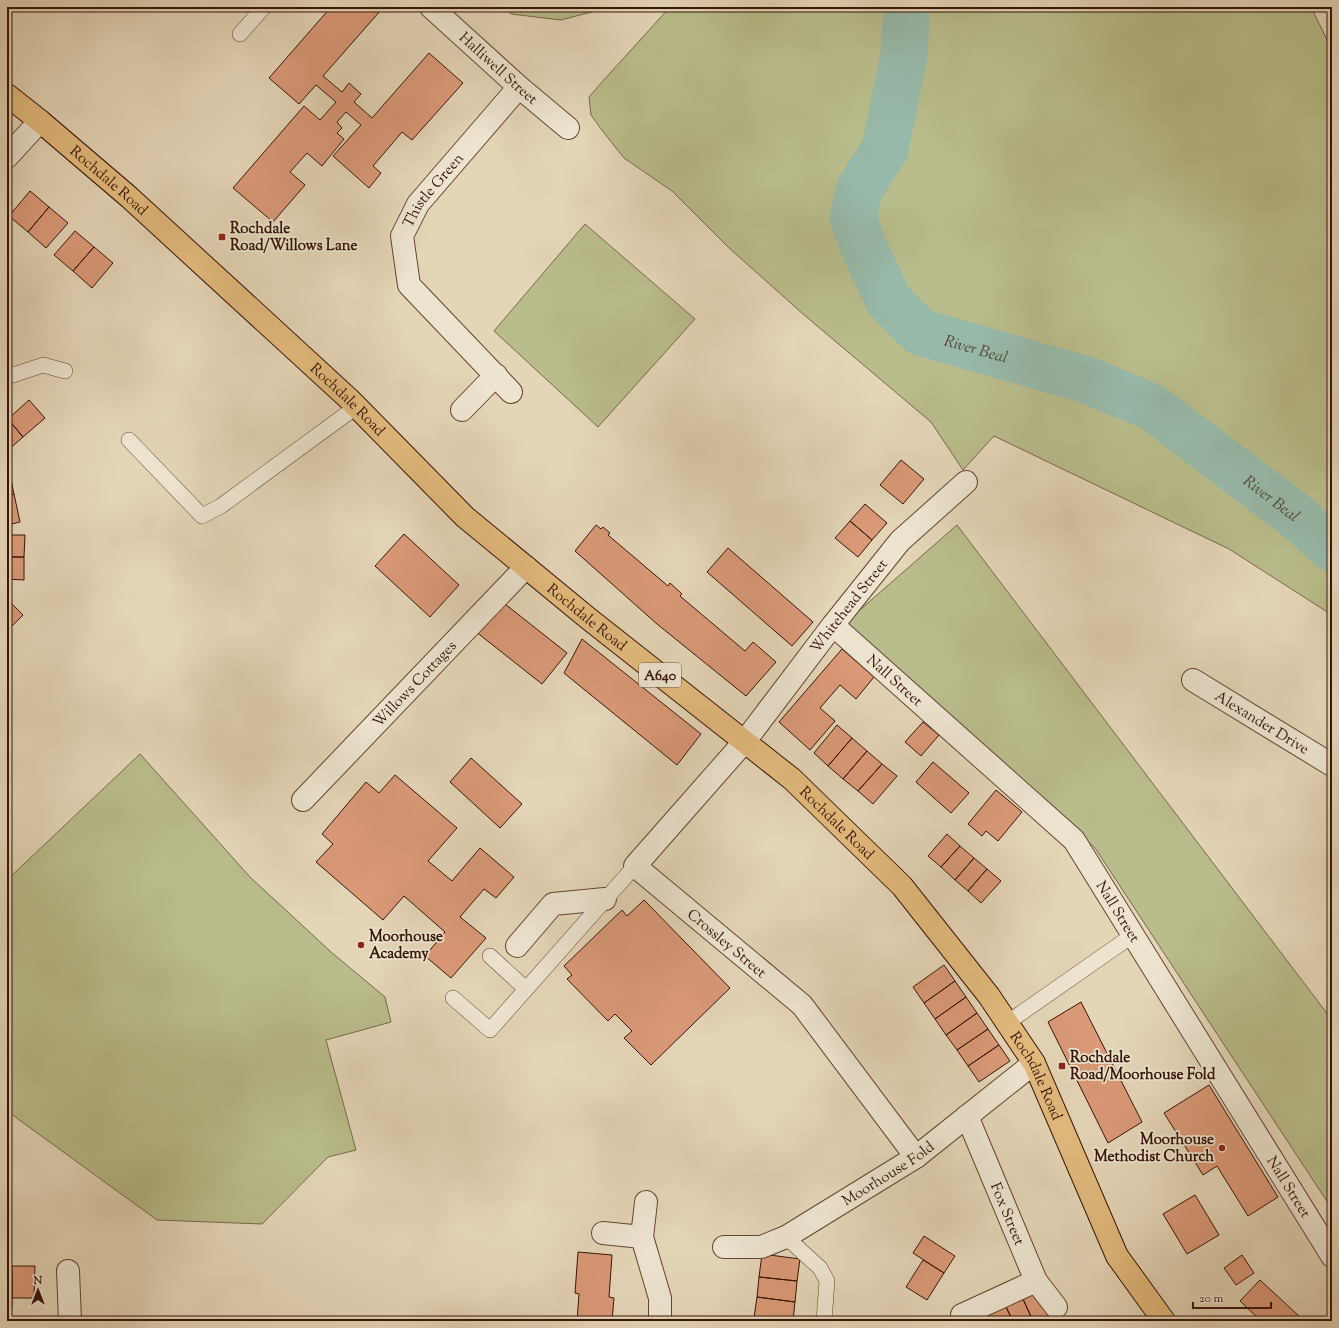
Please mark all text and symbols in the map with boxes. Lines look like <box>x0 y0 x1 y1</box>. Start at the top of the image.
street label: Halliwell Street <box>453 28 541 110</box>
street label: Rochdale Road <box>64 142 152 221</box>
street label: Thistle Green <box>399 149 469 232</box>
place label: Rochdale Road/Willows Lane <box>230 219 358 257</box>
marker: Rochdale Road/Willows Lane <box>217 232 227 242</box>
water label: River Beal <box>941 330 1010 371</box>
street label: Rochdale Road <box>304 359 389 442</box>
water label: River Beal <box>1237 471 1304 528</box>
street label: Whitehead Street <box>806 555 893 658</box>
street label: Rochdale Road <box>542 579 631 657</box>
street label: Willows Cottages <box>369 636 462 733</box>
street label: Nall Street <box>861 651 927 712</box>
road number: A640 <box>639 663 681 687</box>
street label: Alexander Drive <box>1210 687 1313 760</box>
street label: Rochdale Road <box>794 782 879 866</box>
street label: Nall Street <box>1090 877 1144 947</box>
street label: Crossley Street <box>682 905 770 984</box>
place label: Moorhouse Academy <box>369 927 443 965</box>
marker: Moorhouse Academy <box>356 940 366 950</box>
street label: Rochdale Road <box>1004 1028 1067 1124</box>
place label: Rochdale Road/Moorhouse Fold <box>1070 1048 1216 1086</box>
marker: Rochdale Road/Moorhouse Fold <box>1057 1061 1067 1071</box>
place label: Moorhouse Methodist Church <box>1094 1130 1214 1168</box>
street label: Moorhouse Fold <box>838 1137 940 1212</box>
marker: Moorhouse Methodist Church <box>1217 1143 1227 1153</box>
street label: Nall Street <box>1261 1153 1315 1222</box>
street label: Fox Street <box>984 1180 1029 1249</box>
north arrow <box>18 1270 58 1310</box>
text: N <box>33 1273 43 1289</box>
scale bar <box>1193 1284 1271 1310</box>
text: 20 m <box>1199 1290 1224 1308</box>

